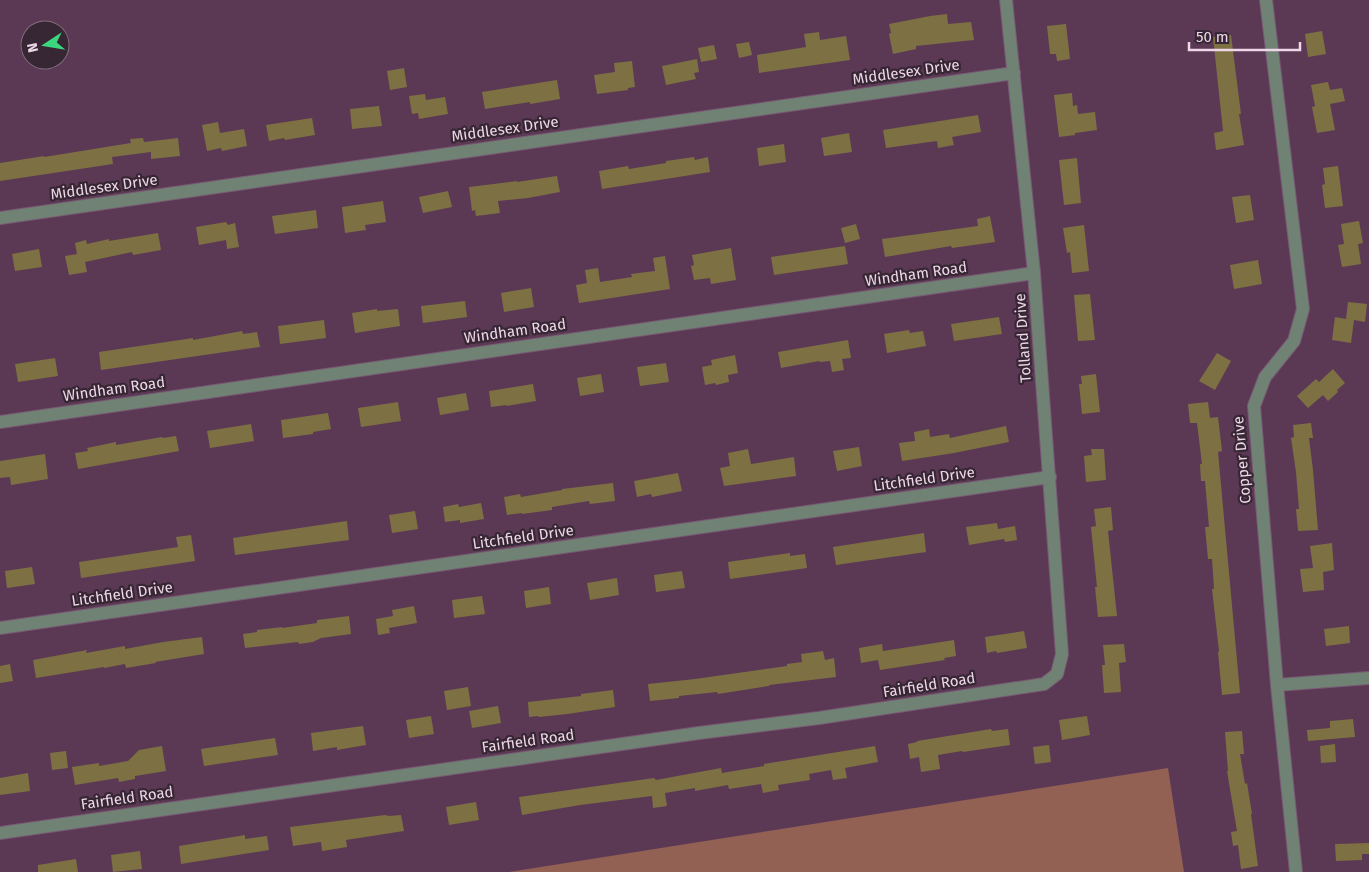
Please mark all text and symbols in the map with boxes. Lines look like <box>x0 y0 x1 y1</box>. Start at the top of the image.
north arrow <box>20 20 70 70</box>
scale bar <box>1189 20 1300 52</box>
text: 50 m <box>1196 28 1229 46</box>
text: N <box>23 41 42 54</box>
street label: Middlesex Drive <box>851 56 961 88</box>
street label: Middlesex Drive <box>450 113 560 145</box>
street label: Middlesex Drive <box>49 171 159 203</box>
street label: Windham Road <box>864 258 968 290</box>
street label: Tolland Drive <box>1011 293 1035 383</box>
street label: Windham Road <box>463 315 567 347</box>
street label: Windham Road <box>62 373 166 405</box>
street label: Copper Drive <box>1229 415 1255 505</box>
street label: Litchfield Drive <box>872 463 976 495</box>
street label: Litchfield Drive <box>471 521 575 553</box>
street label: Litchfield Drive <box>70 578 174 610</box>
street label: Fairfield Road <box>882 669 976 701</box>
street label: Fairfield Road <box>481 726 575 756</box>
street label: Fairfield Road <box>80 783 174 813</box>

